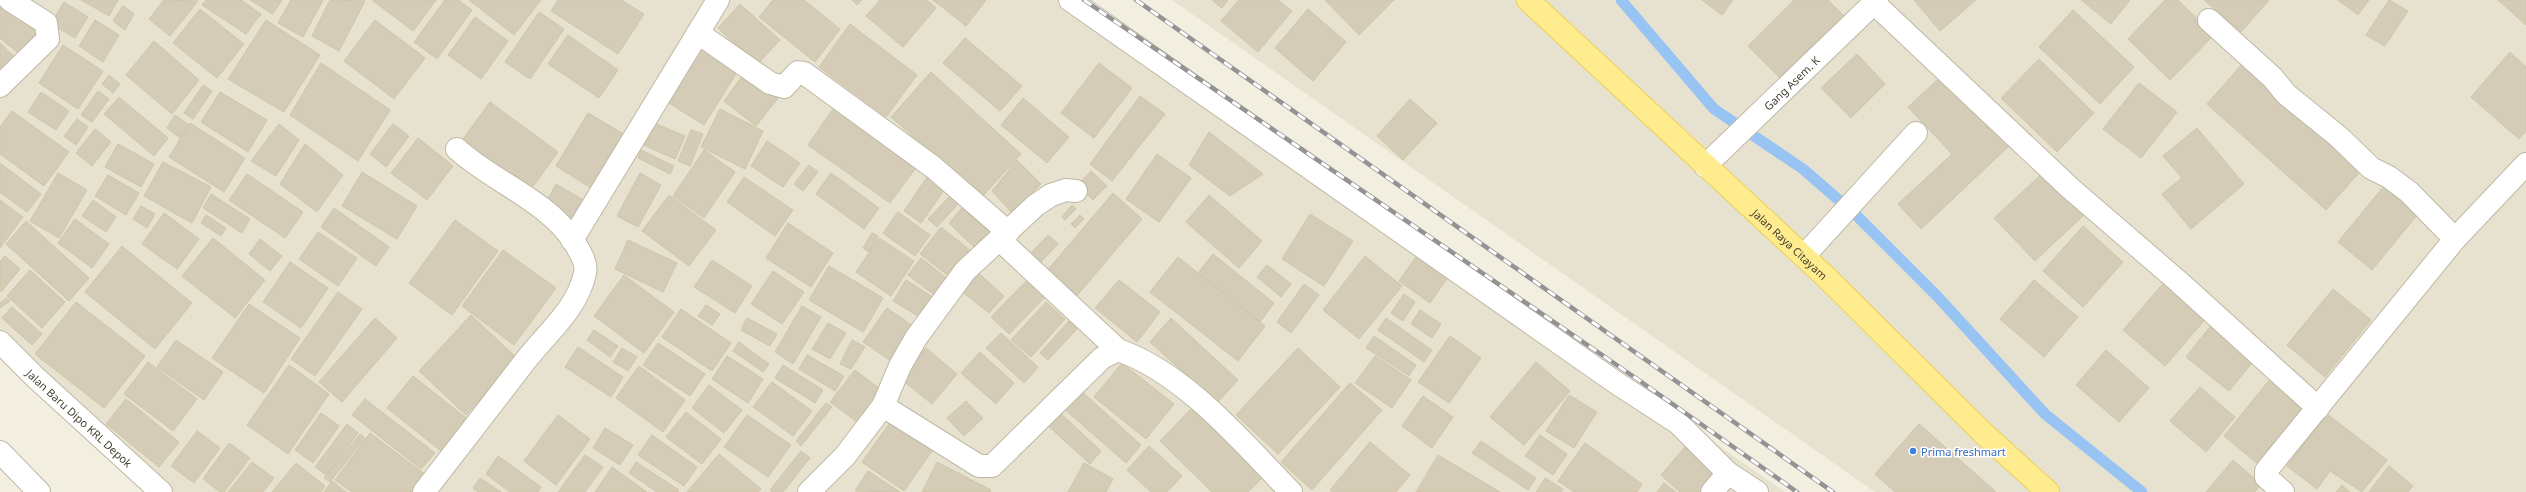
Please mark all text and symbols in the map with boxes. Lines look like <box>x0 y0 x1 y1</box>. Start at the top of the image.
street label: Gang Asem. K <box>1760 52 1823 113</box>
street label: Jalan Raya Citayam <box>1749 204 1831 282</box>
street label: Jalan Baru Dipo KRL Depok <box>23 365 136 470</box>
place label: Prima freshmart <box>1921 444 2006 459</box>
marker: Prima freshmart <box>1908 446 1918 456</box>

